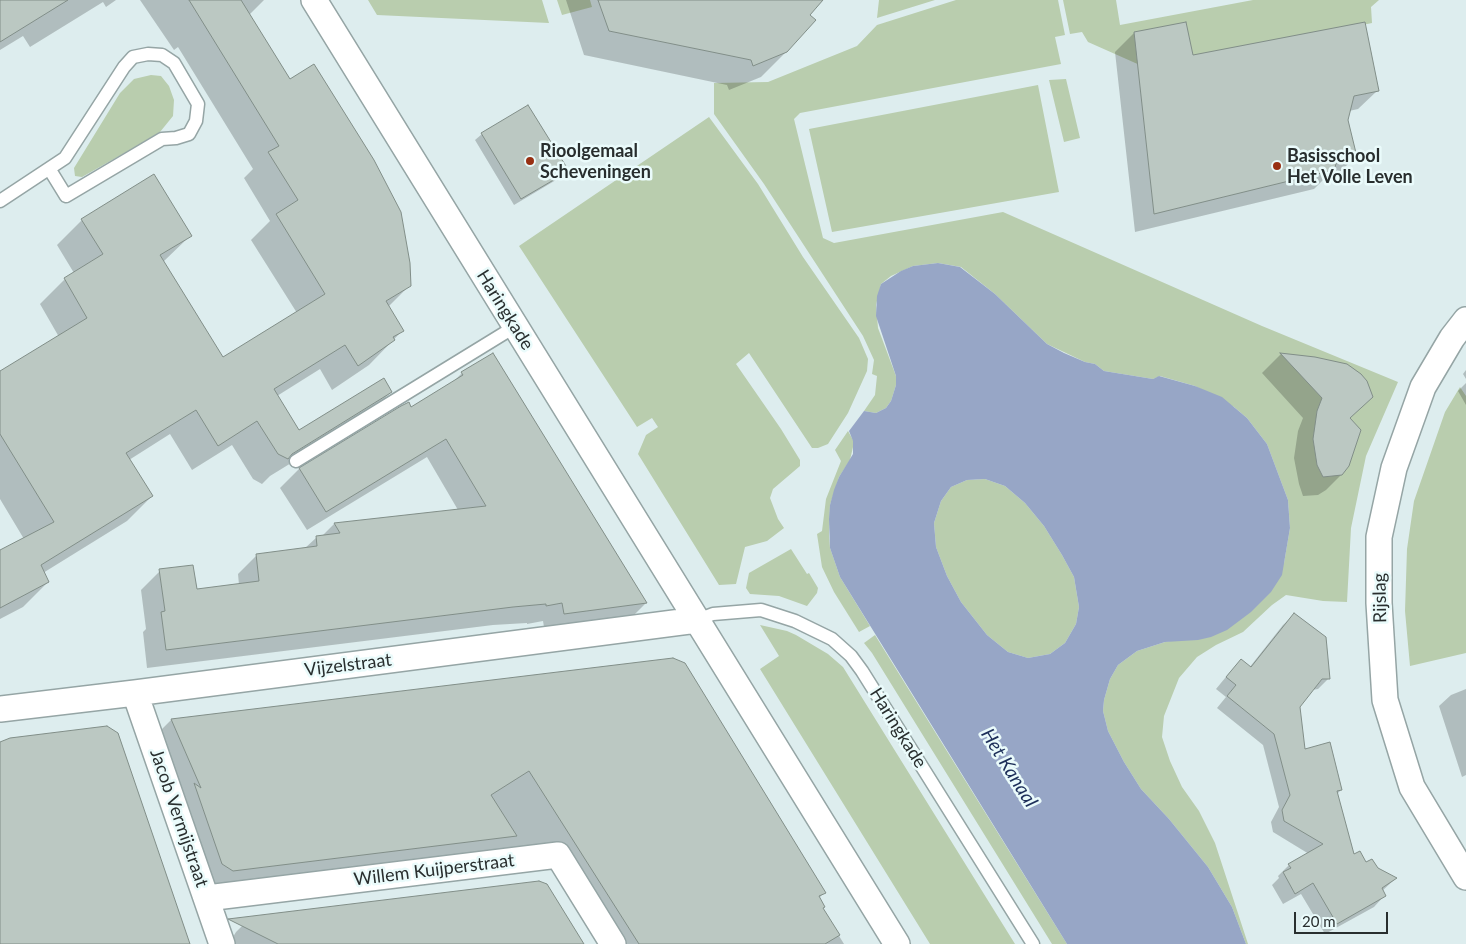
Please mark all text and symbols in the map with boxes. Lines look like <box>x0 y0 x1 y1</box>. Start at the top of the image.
place label: Rioolgemaal Scheveningen <box>540 140 651 182</box>
place label: Basisschool Het Volle Leven <box>1287 145 1413 188</box>
marker: Rioolgemaal Scheveningen <box>524 155 536 167</box>
marker: Basisschool Het Volle Leven <box>1271 160 1283 172</box>
street label: Haringkade <box>472 266 538 354</box>
street label: Rijslag <box>1369 573 1391 623</box>
street label: Vijzelstraat <box>303 649 393 681</box>
street label: Haringkade <box>865 684 931 772</box>
water label: Het Kanaal <box>976 725 1042 811</box>
street label: Jacob Vermijstraat <box>145 746 213 890</box>
street label: Willem Kuijperstraat <box>353 849 515 891</box>
scale bar <box>1296 902 1390 934</box>
text: 20 m <box>1302 912 1336 930</box>

